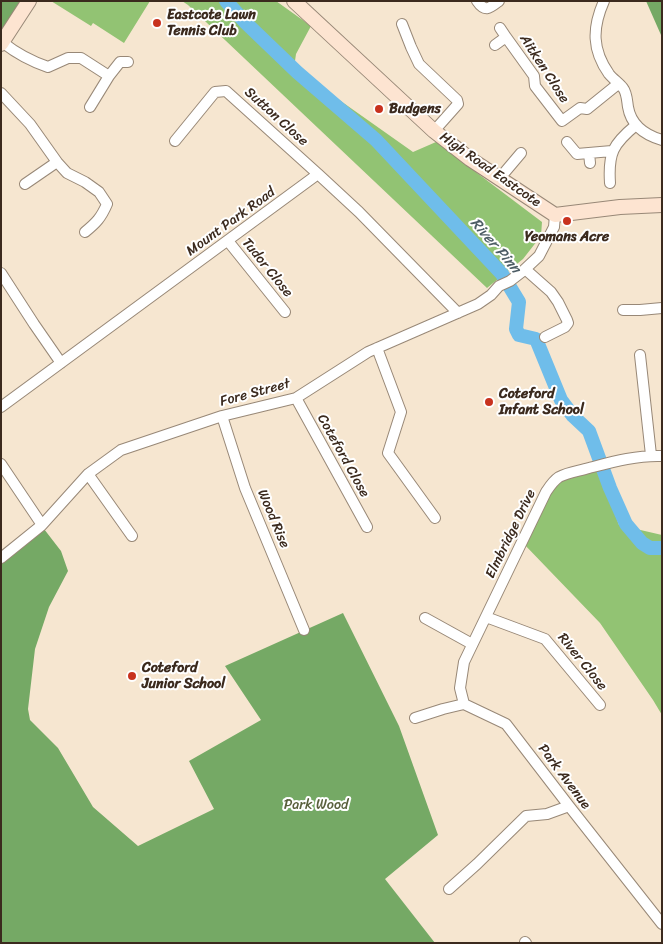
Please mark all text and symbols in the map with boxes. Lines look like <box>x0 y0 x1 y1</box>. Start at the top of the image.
place label: Eastcote Lawn Tennis Club <box>167 7 256 40</box>
marker: Eastcote Lawn Tennis Club <box>151 17 163 29</box>
street label: Aitken Close <box>516 32 572 106</box>
street label: Sutton Close <box>241 84 311 150</box>
place label: Budgens <box>389 101 441 117</box>
marker: Budgens <box>373 103 385 115</box>
street label: High Road Eastcote <box>436 129 544 211</box>
street label: Mount Park Road <box>183 184 279 260</box>
water label: River Pinn <box>466 215 524 277</box>
marker: Yeomans Acre <box>561 215 573 227</box>
place label: Yeomans Acre <box>525 229 609 245</box>
street label: Tudor Close <box>238 235 296 301</box>
street label: Fore Street <box>218 376 292 410</box>
place label: Coteford Infant School <box>499 386 584 418</box>
marker: Coteford Infant School <box>483 396 495 408</box>
street label: Coteford Close <box>313 412 373 500</box>
street label: Wood Rise <box>253 487 293 551</box>
street label: Elmbridge Drive <box>482 487 540 581</box>
street label: River Close <box>554 630 610 694</box>
place label: Coteford Junior School <box>142 660 225 692</box>
marker: Coteford Junior School <box>126 670 138 682</box>
street label: Park Avenue <box>534 741 594 813</box>
park label: Park Wood <box>284 797 348 813</box>

